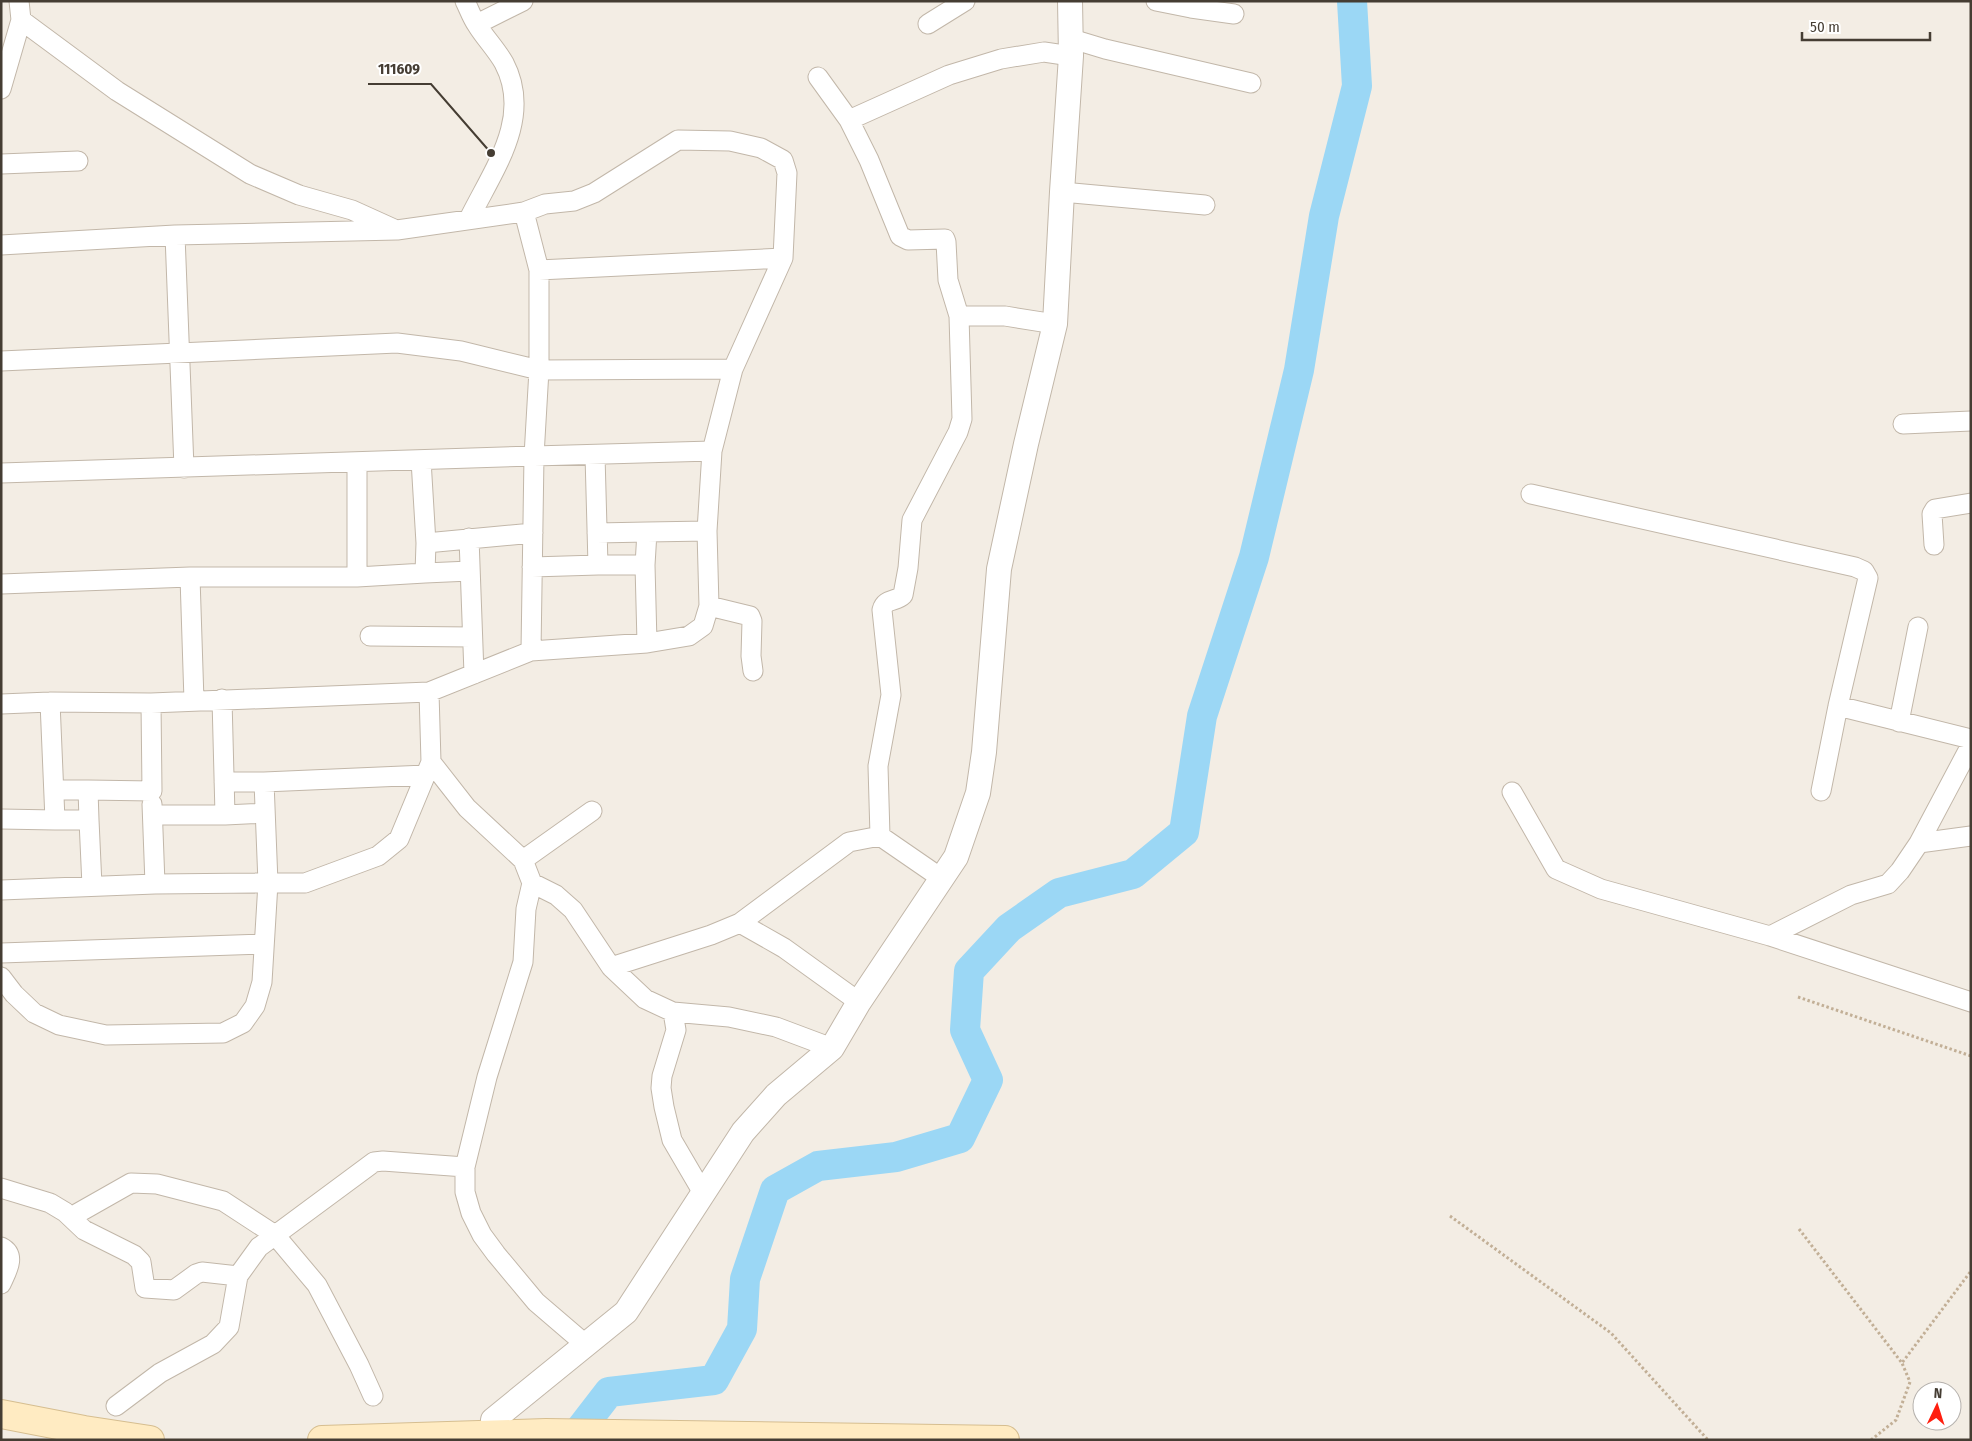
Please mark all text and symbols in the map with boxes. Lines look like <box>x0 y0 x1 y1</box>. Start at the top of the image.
scale bar <box>1802 10 1930 42</box>
text: 50 m <box>1810 18 1840 36</box>
callout: 111609 <box>368 54 431 84</box>
text: 111609 <box>378 60 420 78</box>
north arrow <box>1912 1381 1962 1431</box>
text: N <box>1933 1385 1943 1402</box>

